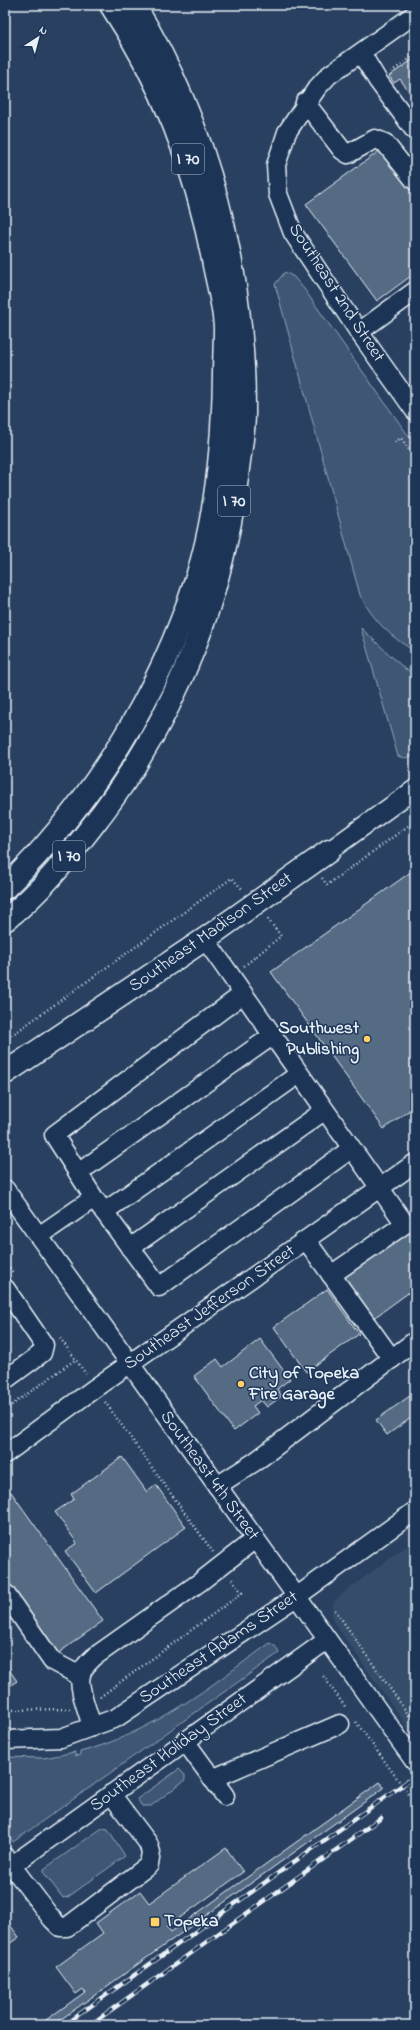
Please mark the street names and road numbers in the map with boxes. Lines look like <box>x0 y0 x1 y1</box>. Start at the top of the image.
road number: I 70 <box>172 144 204 174</box>
street label: Southeast 2nd Street <box>281 218 391 368</box>
road number: I 70 <box>218 486 250 516</box>
road number: I 70 <box>53 841 85 871</box>
street label: Southeast Madison Street <box>124 867 298 999</box>
street label: Southeast Jefferson Street <box>119 1239 301 1377</box>
street label: Southeast 4th Street <box>153 1406 265 1546</box>
street label: Southeast Adams Street <box>134 1585 304 1711</box>
street label: Southeast Holiday Street <box>85 1687 253 1819</box>

